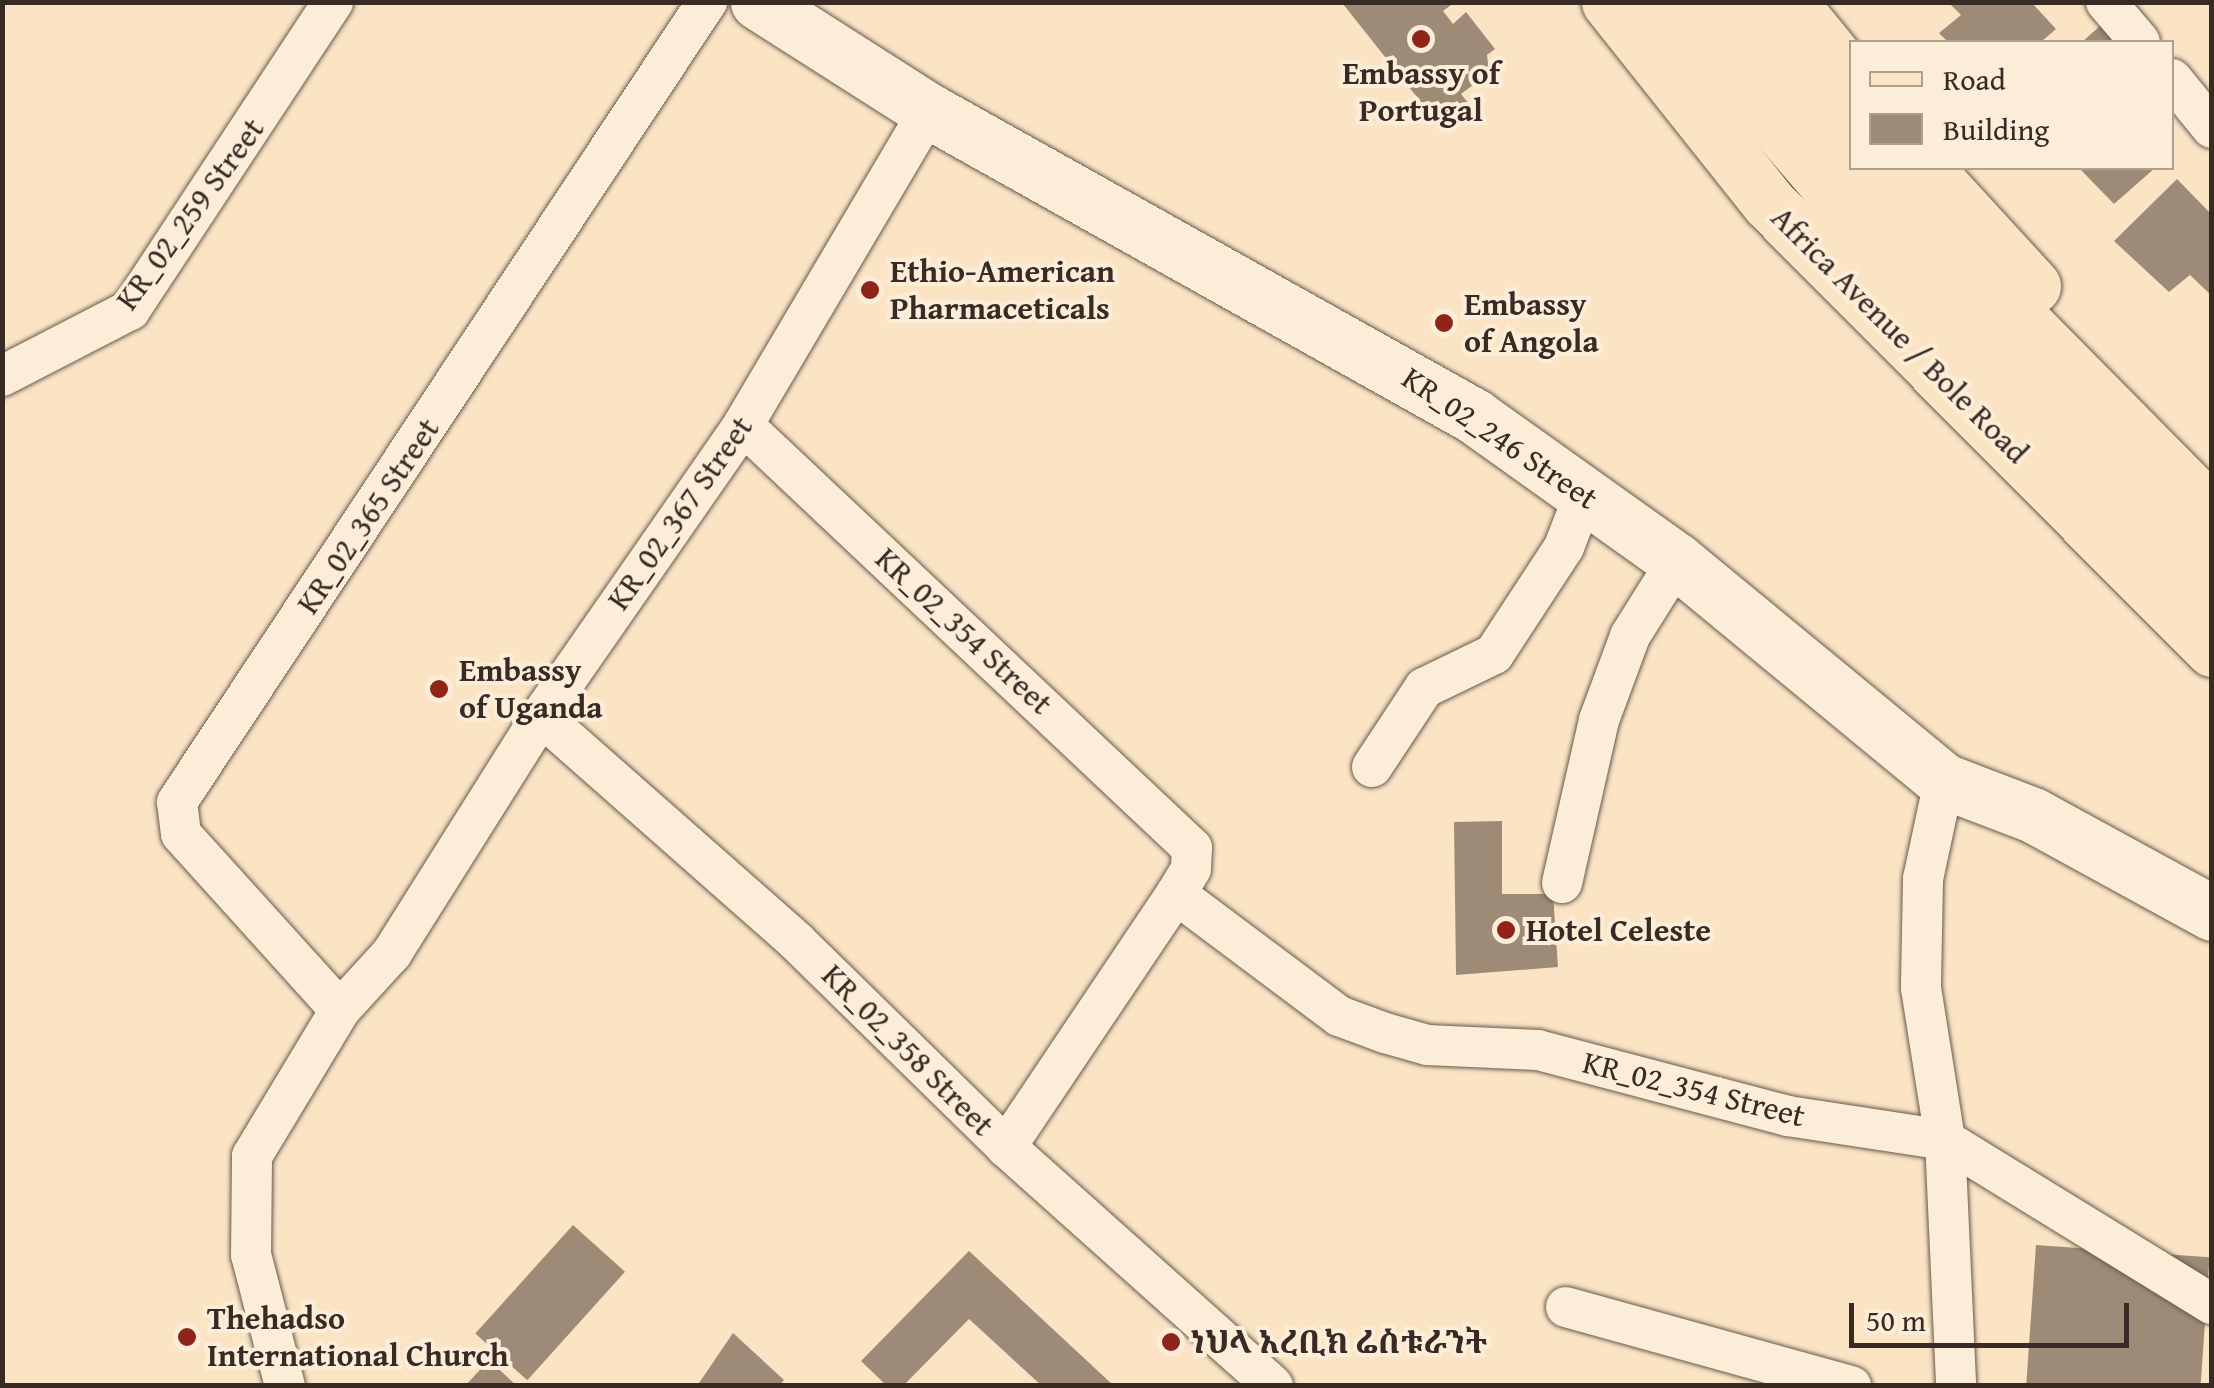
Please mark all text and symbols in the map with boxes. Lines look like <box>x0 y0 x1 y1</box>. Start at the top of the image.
marker: Embassy of Portugal <box>1410 28 1432 50</box>
legend <box>1849 40 2174 170</box>
place label: Embassy of Portugal <box>1342 55 1500 130</box>
text: Road <box>1943 57 2006 101</box>
text: Building <box>1943 107 2049 151</box>
street label: KR_02_259 Street <box>108 111 272 317</box>
street label: Africa Avenue / Bole Road <box>1763 198 2037 472</box>
place label: Ethio-American Pharmaceticals <box>890 253 1115 328</box>
marker: Ethio-American Pharmaceticals <box>859 279 881 301</box>
place label: Embassy of Angola <box>1464 286 1599 361</box>
marker: Embassy of Angola <box>1433 312 1455 334</box>
street label: KR_02_246 Street <box>1395 358 1605 518</box>
street label: KR_02_367 Street <box>599 409 761 617</box>
street label: KR_02_365 Street <box>288 411 448 621</box>
street label: KR_02_354 Street <box>868 539 1060 723</box>
place label: Embassy of Uganda <box>459 652 603 727</box>
marker: Embassy of Uganda <box>428 678 450 700</box>
place label: Hotel Celeste <box>1526 911 1711 949</box>
marker: Hotel Celeste <box>1495 919 1517 941</box>
street label: KR_02_358 Street <box>814 956 1002 1144</box>
street label: KR_02_354 Street <box>1579 1043 1809 1135</box>
scale bar <box>1854 1283 2134 1345</box>
text: 50 m <box>1866 1298 1926 1342</box>
place label: Thehadso International Church <box>207 1300 509 1375</box>
place label: ነህላ አረቢክ ሬስቱራንት <box>1191 1323 1487 1361</box>
marker: Thehadso International Church <box>176 1326 198 1348</box>
marker: ነህላ አረቢክ ሬስቱራንት <box>1160 1331 1182 1353</box>

